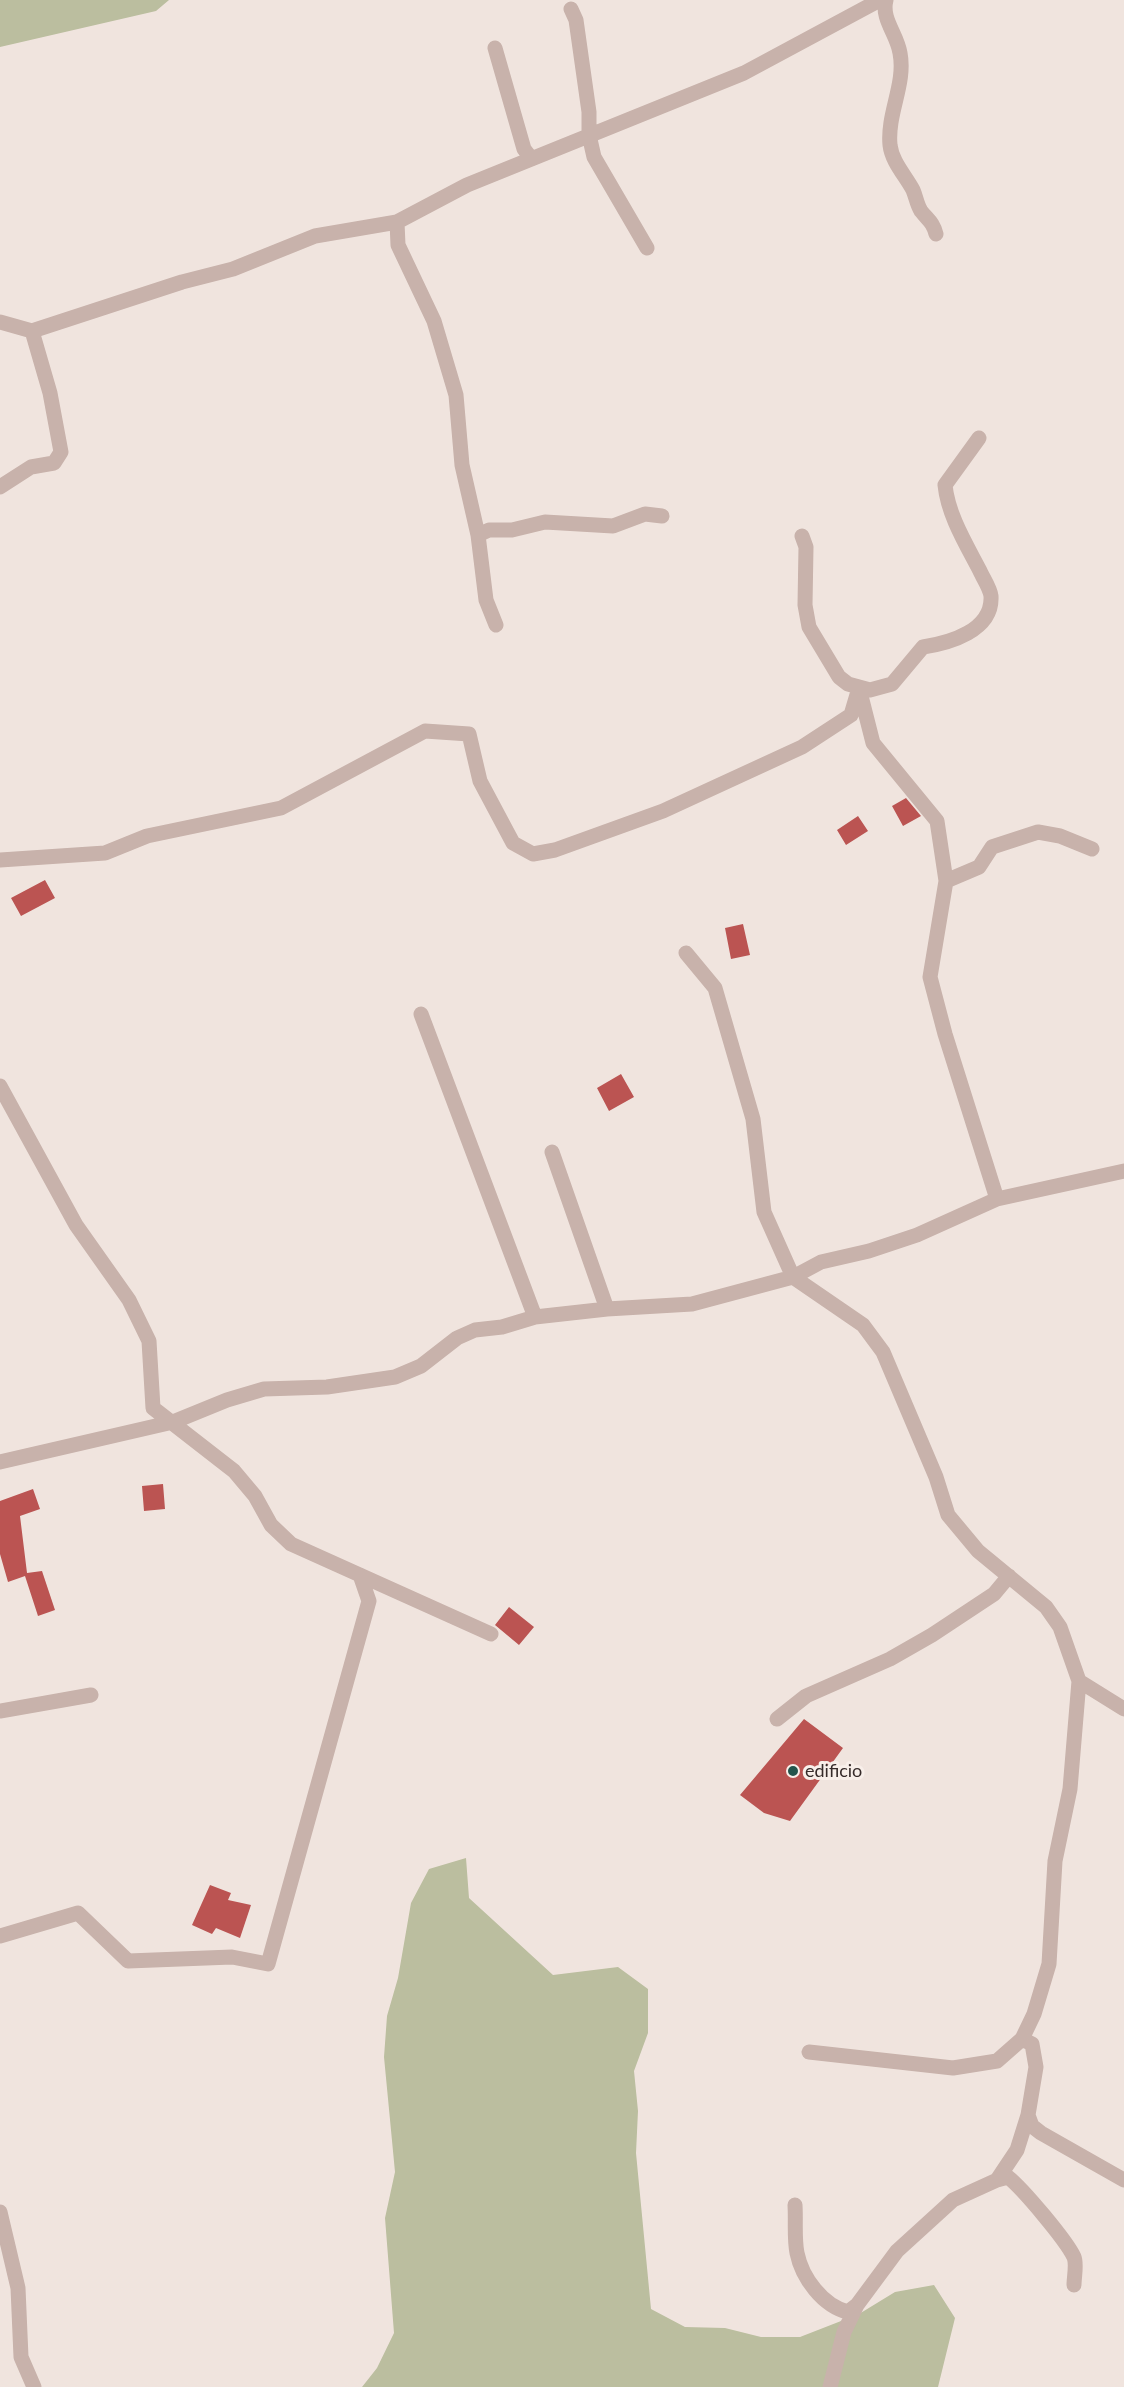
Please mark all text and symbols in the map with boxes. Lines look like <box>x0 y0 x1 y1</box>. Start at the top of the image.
place label: edificio <box>805 1760 862 1782</box>
marker: edificio <box>786 1764 800 1778</box>

